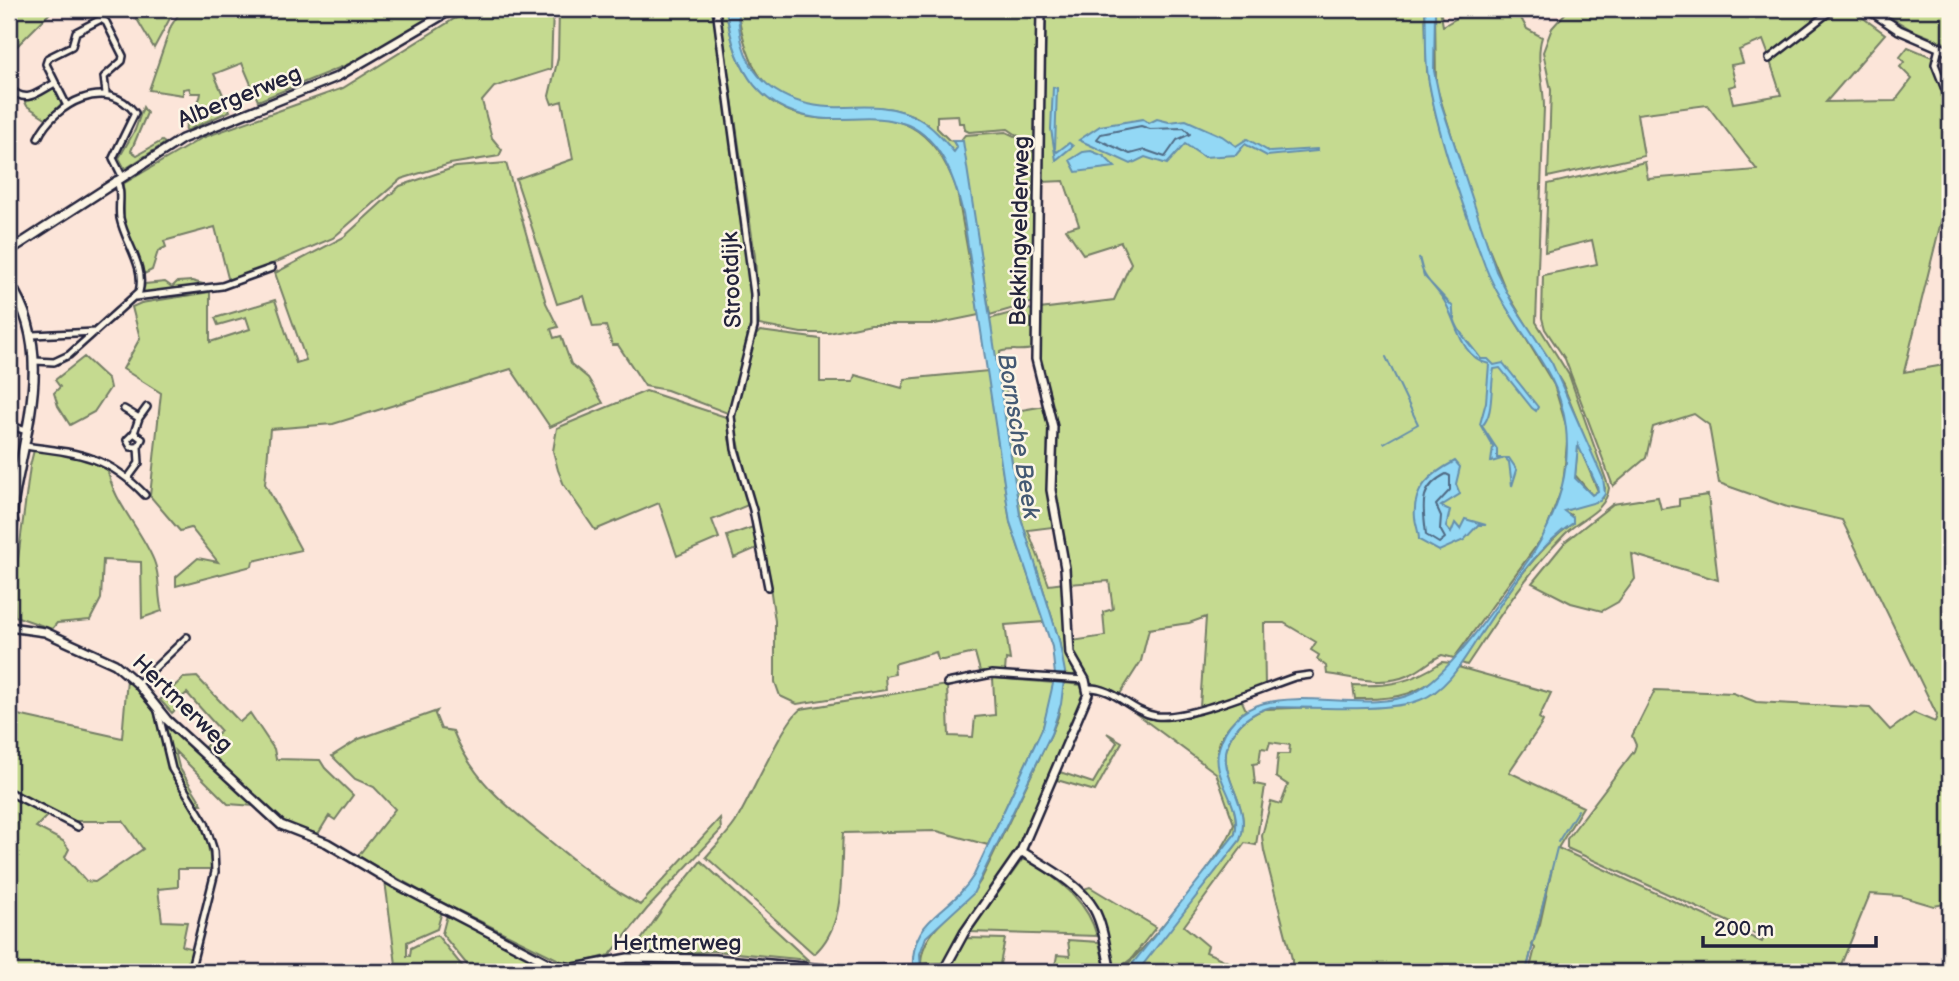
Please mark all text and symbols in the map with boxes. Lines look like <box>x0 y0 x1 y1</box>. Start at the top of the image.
street label: Albergerweg <box>173 59 305 134</box>
street label: Bekkingvelderweg <box>1004 136 1036 326</box>
street label: Strootdijk <box>716 231 748 329</box>
water label: Bornsche Beek <box>991 351 1046 522</box>
street label: Hertmerweg <box>126 649 239 759</box>
scale bar <box>1703 904 1877 948</box>
text: 200 m <box>1714 917 1774 942</box>
street label: Hertmerweg <box>612 929 742 957</box>

